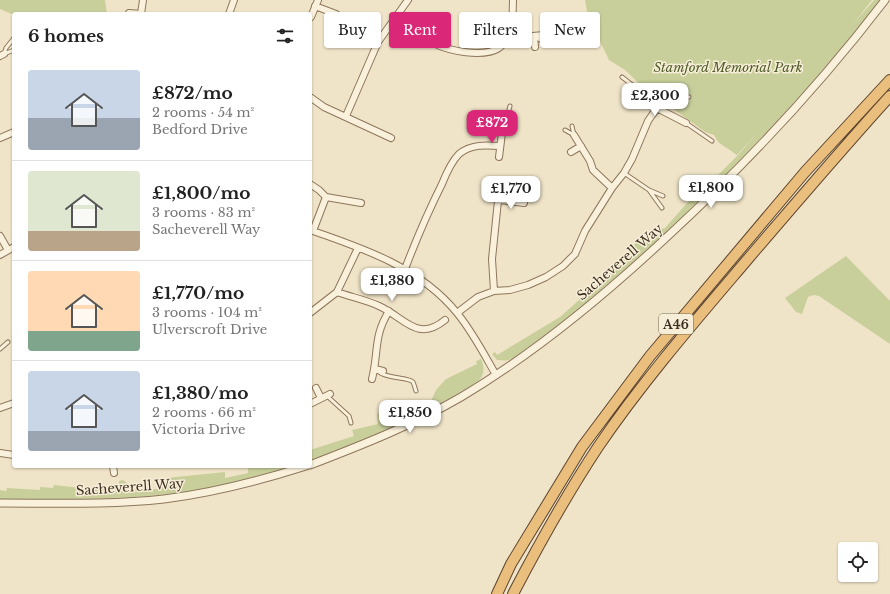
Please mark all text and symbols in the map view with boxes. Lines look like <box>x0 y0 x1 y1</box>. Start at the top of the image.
chip: Buy <box>324 12 381 48</box>
chip: Rent <box>389 12 451 48</box>
chip: Filters <box>459 12 532 48</box>
chip: New <box>540 12 600 48</box>
icon: filters <box>274 25 296 47</box>
text: 6 homes <box>28 26 104 47</box>
park label: Stamford Memorial Park <box>654 59 803 76</box>
text: £872/mo <box>152 83 233 104</box>
pin: £2,300 <box>622 83 688 117</box>
icon: home <box>60 86 108 134</box>
text: £2,300 <box>631 87 679 104</box>
text: 2 rooms · 54 m² <box>152 104 254 121</box>
pin: £872 <box>468 110 516 144</box>
text: £872 <box>476 114 508 131</box>
text: Bedford Drive <box>152 121 248 138</box>
pin: £1,800 <box>678 175 744 209</box>
pin: £1,770 <box>478 176 544 210</box>
text: £1,800 <box>688 179 734 196</box>
text: £1,770 <box>490 180 532 197</box>
text: £1,800/mo <box>152 183 251 204</box>
icon: home <box>60 187 108 235</box>
text: 3 rooms · 83 m² <box>152 204 255 221</box>
street label: Sacheverell Way <box>574 220 667 304</box>
text: Sacheverell Way <box>152 221 260 238</box>
pin: £1,380 <box>359 268 425 302</box>
text: £1,380 <box>370 272 414 289</box>
text: £1,770/mo <box>152 283 244 304</box>
icon: home <box>60 287 108 335</box>
text: 3 rooms · 104 m² <box>152 304 262 321</box>
road number: A46 <box>659 314 693 334</box>
text: Ulverscroft Drive <box>152 321 267 338</box>
text: £1,380/mo <box>152 383 249 404</box>
icon: home <box>60 387 108 435</box>
pin: £1,850 <box>377 400 443 434</box>
text: 2 rooms · 66 m² <box>152 404 256 421</box>
text: £1,850 <box>388 404 432 421</box>
text: Victoria Drive <box>152 421 245 438</box>
street label: Sacheverell Way <box>75 475 185 499</box>
map controls <box>838 542 878 582</box>
button: locate <box>838 542 878 582</box>

